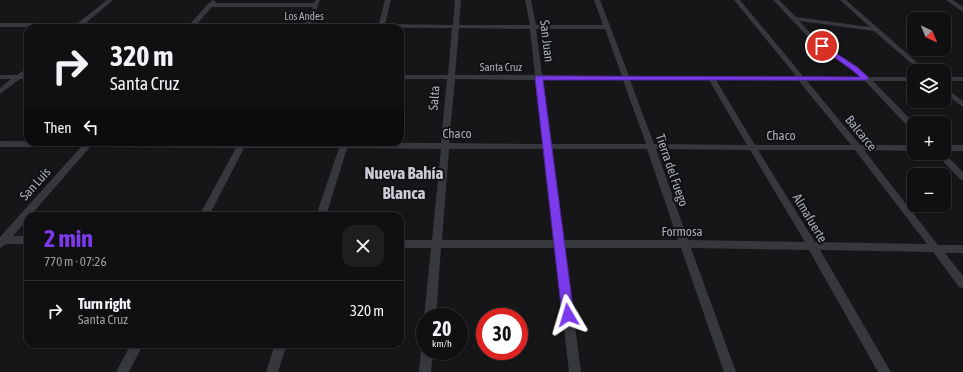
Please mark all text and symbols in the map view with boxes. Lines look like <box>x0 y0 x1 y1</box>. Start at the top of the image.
street label: Los Andes <box>284 10 324 22</box>
north arrow <box>907 12 951 56</box>
map controls <box>907 12 951 212</box>
street label: San Juan <box>537 19 557 63</box>
pin <box>805 29 839 63</box>
icon: arrive <box>811 35 833 57</box>
icon: right <box>44 40 96 92</box>
text: 320 m <box>110 40 173 72</box>
street label: Santa Cruz <box>480 61 522 73</box>
button: layers <box>907 64 951 108</box>
text: Santa Cruz <box>110 73 179 94</box>
street label: Salta <box>425 85 443 111</box>
street label: Balcarce <box>842 112 880 154</box>
icon: left <box>80 116 102 138</box>
button: + <box>907 116 951 160</box>
text: Then <box>44 119 72 136</box>
street label: Chaco <box>442 126 472 141</box>
street label: Chaco <box>766 128 796 143</box>
street label: Tierra del Fuego <box>653 132 691 208</box>
district label: Nueva Bahía Blanca <box>365 163 444 203</box>
street label: San Luis <box>17 164 54 203</box>
button: − <box>907 168 951 212</box>
street label: Almafuerte <box>790 191 830 245</box>
street label: Formosa <box>661 224 703 239</box>
text: 2 min <box>44 225 93 252</box>
button: close <box>342 225 384 267</box>
text: 770 m · 07:26 <box>44 254 107 269</box>
position arrow <box>547 294 589 336</box>
text: Turn right <box>78 295 131 312</box>
icon: right <box>44 300 66 322</box>
text: 320 m <box>350 302 384 319</box>
speed limit sign: 30 <box>476 308 528 360</box>
text: Santa Cruz <box>78 312 128 327</box>
text: 20 <box>433 317 451 340</box>
text: km/h <box>432 338 452 349</box>

